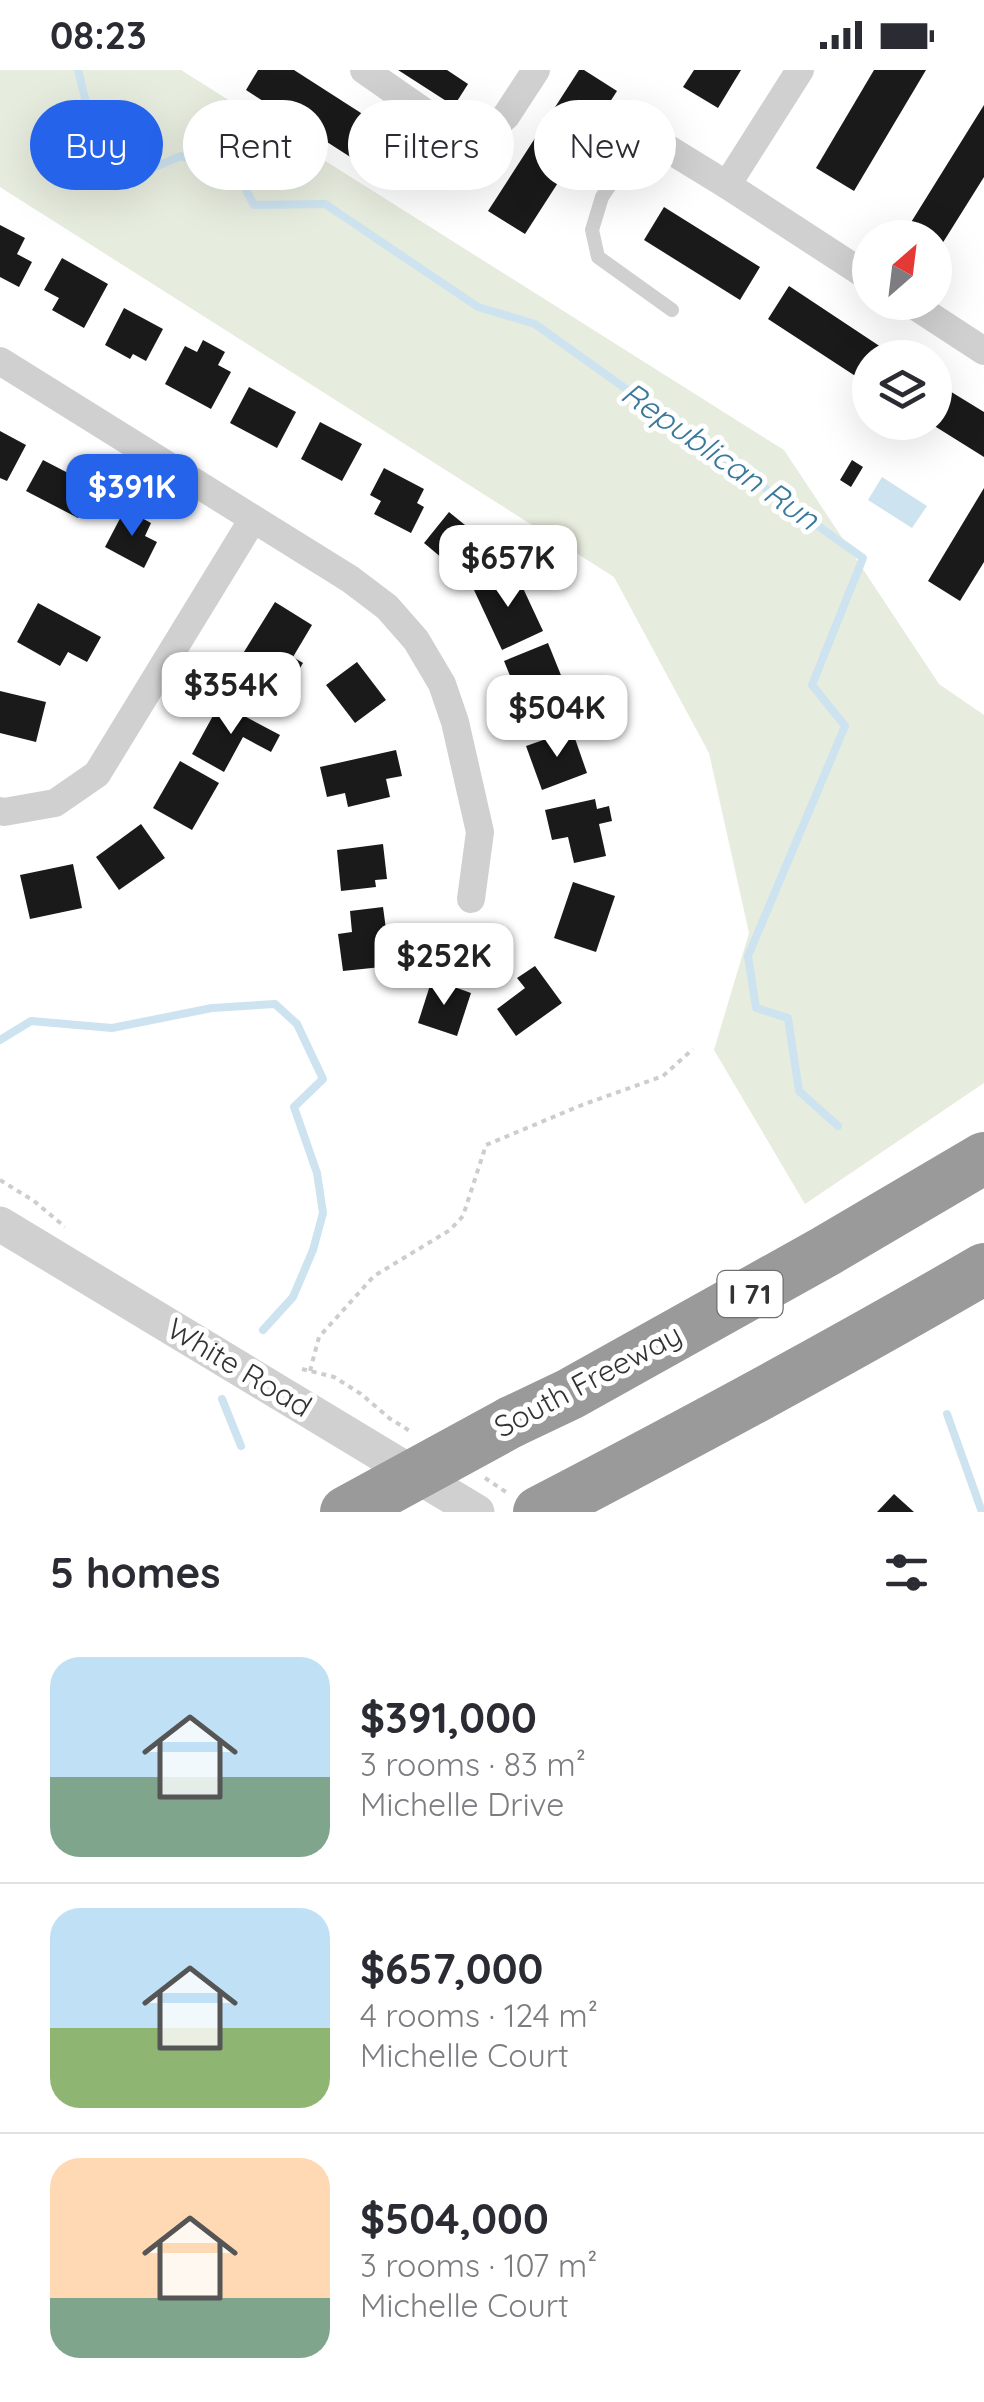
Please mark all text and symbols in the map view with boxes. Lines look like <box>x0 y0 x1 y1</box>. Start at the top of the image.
text: 08:23 <box>50 11 147 59</box>
chip: Buy <box>30 100 163 190</box>
chip: Rent <box>183 100 328 190</box>
chip: Filters <box>348 100 514 190</box>
chip: New <box>534 100 676 190</box>
north arrow <box>852 220 952 320</box>
map controls <box>852 220 952 440</box>
button: layers <box>852 340 952 440</box>
water label: Republican Run <box>614 372 828 539</box>
pin: $391K <box>62 454 202 539</box>
text: $391K <box>88 466 176 506</box>
pin: $657K <box>438 525 578 610</box>
text: $657K <box>461 537 555 577</box>
pin: $354K <box>161 652 301 737</box>
text: $354K <box>184 664 278 704</box>
pin: $504K <box>487 675 627 760</box>
text: $504K <box>509 687 605 727</box>
pin: $252K <box>374 923 514 1008</box>
text: $252K <box>397 935 491 975</box>
road number: I 71 <box>718 1271 782 1317</box>
street label: White Road <box>160 1309 319 1425</box>
street label: South Freeway <box>487 1315 688 1445</box>
icon: filters <box>879 1545 934 1600</box>
text: 5 homes <box>50 1546 221 1599</box>
text: $391,000 <box>360 1691 537 1744</box>
icon: home <box>130 1697 250 1817</box>
text: 3 rooms · 83 m² <box>360 1744 586 1784</box>
text: Michelle Drive <box>360 1784 564 1824</box>
text: $657,000 <box>360 1942 543 1995</box>
icon: home <box>130 1948 250 2068</box>
text: 4 rooms · 124 m² <box>360 1995 598 2035</box>
text: Michelle Court <box>360 2035 569 2075</box>
text: $504,000 <box>360 2192 549 2245</box>
icon: home <box>130 2198 250 2318</box>
text: 3 rooms · 107 m² <box>360 2245 597 2285</box>
text: Michelle Court <box>360 2285 569 2325</box>

